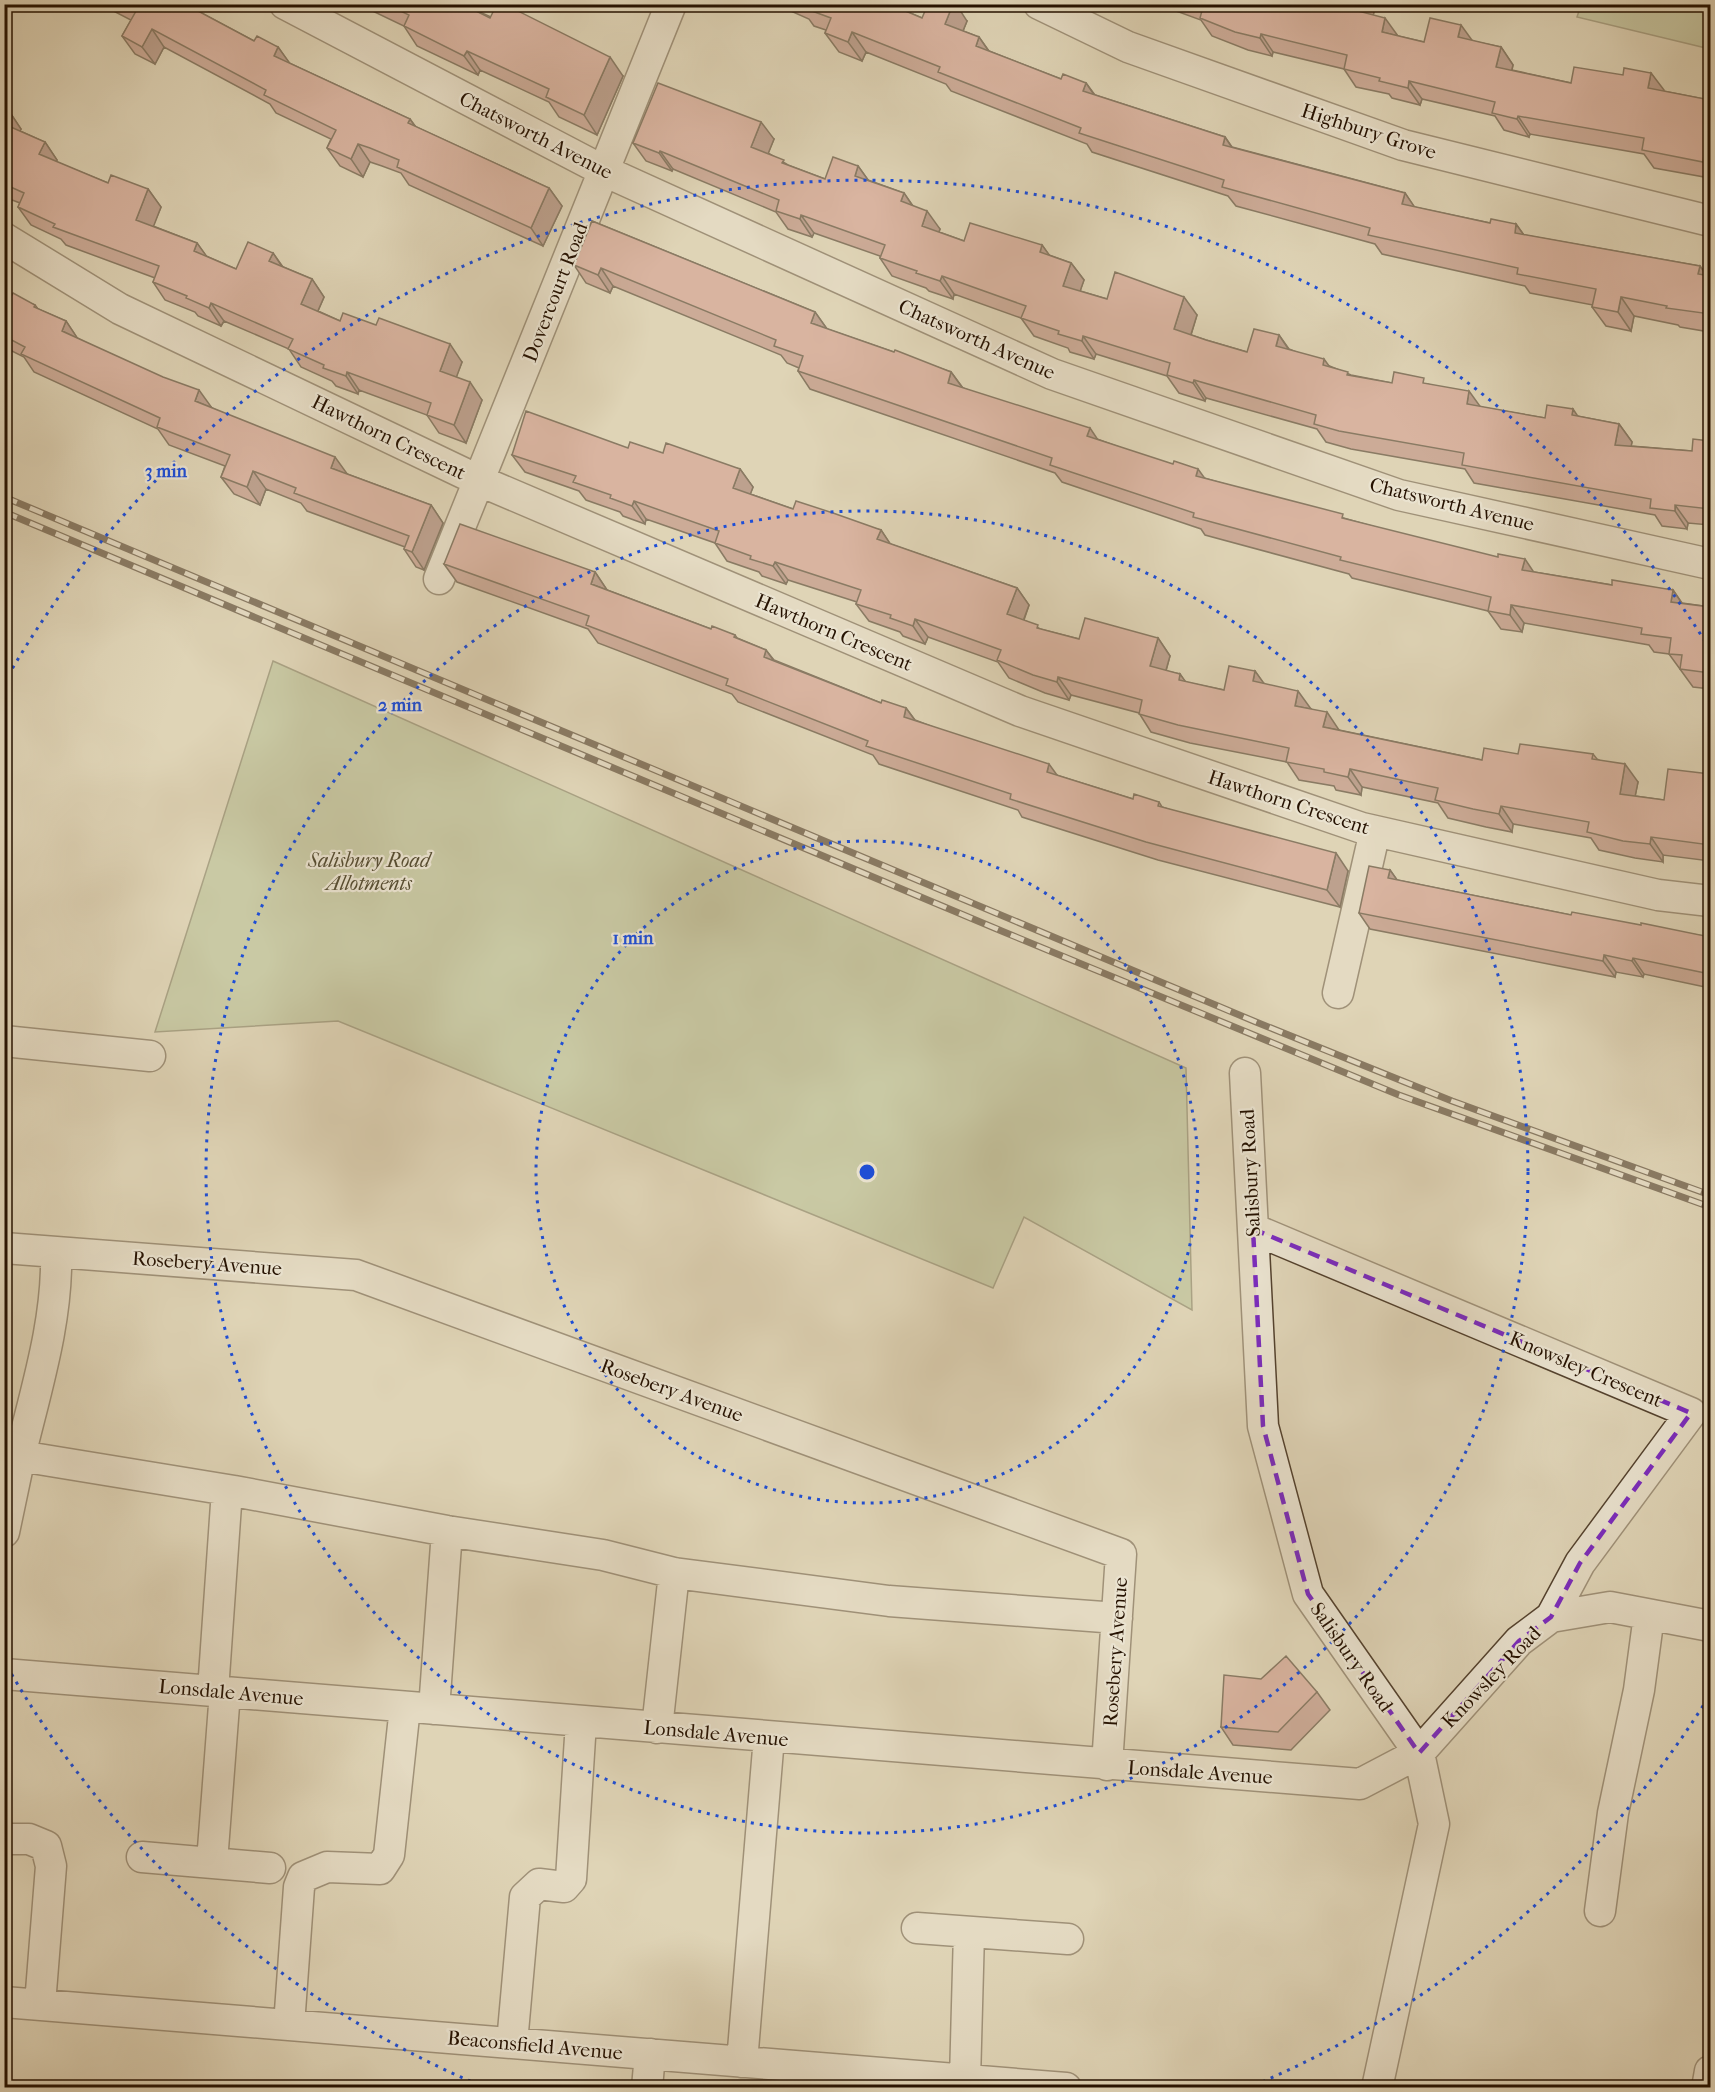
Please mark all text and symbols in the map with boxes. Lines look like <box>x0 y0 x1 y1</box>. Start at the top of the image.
street label: Chatsworth Avenue <box>455 87 616 184</box>
street label: Highbury Grove <box>1299 99 1439 164</box>
street label: Dovercourt Road <box>518 218 593 365</box>
street label: Chatsworth Avenue <box>895 295 1059 384</box>
street label: Hawthorn Crescent <box>308 390 470 485</box>
text: 3 min <box>145 461 188 482</box>
street label: Chatsworth Avenue <box>1367 473 1537 536</box>
street label: Hawthorn Crescent <box>752 589 916 676</box>
text: 2 min <box>378 695 422 716</box>
street label: Hawthorn Crescent <box>1205 765 1373 839</box>
park label: Salisbury Road Allotments <box>307 849 433 895</box>
text: 1 min <box>612 928 654 949</box>
street label: Salisbury Road <box>1236 1107 1265 1237</box>
centre of rings <box>857 1162 877 1182</box>
street label: Rosebery Avenue <box>131 1247 283 1280</box>
street label: Knowsley Crescent <box>1506 1327 1666 1412</box>
street label: Rosebery Avenue <box>597 1354 746 1427</box>
street label: Rosebery Avenue <box>1099 1576 1132 1728</box>
street label: Salisbury Road <box>1305 1598 1398 1717</box>
street label: Knowsley Road <box>1437 1621 1546 1733</box>
street label: Lonsdale Avenue <box>158 1675 304 1710</box>
street label: Lonsdale Avenue <box>643 1716 789 1751</box>
street label: Lonsdale Avenue <box>1127 1756 1273 1789</box>
street label: Beaconsfield Avenue <box>446 2026 624 2065</box>

